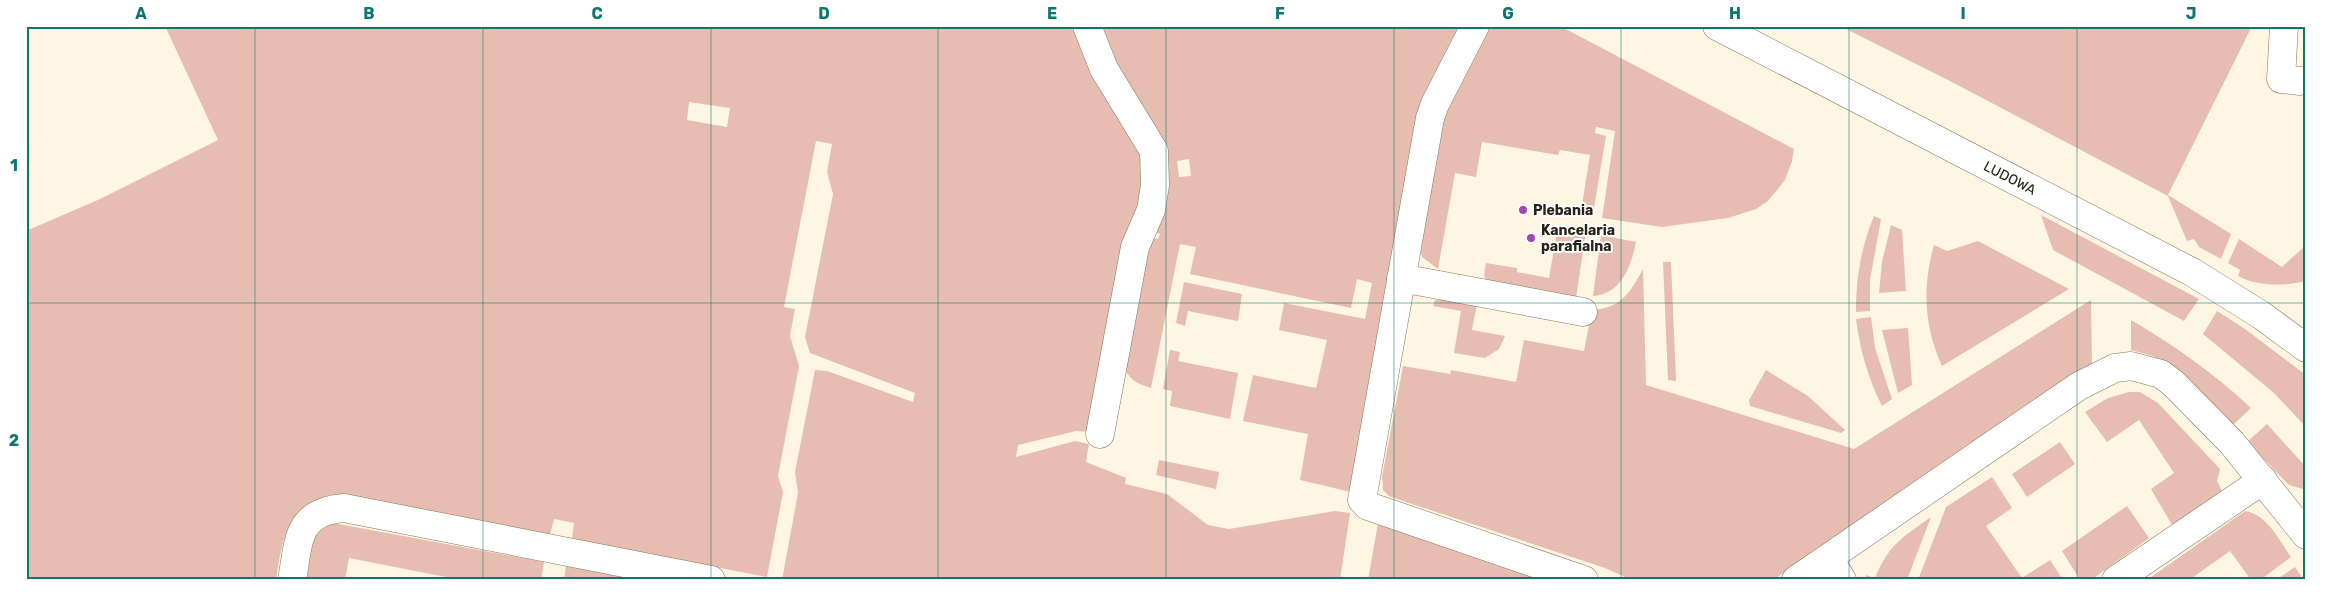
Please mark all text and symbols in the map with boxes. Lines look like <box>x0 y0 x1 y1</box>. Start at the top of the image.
text: A <box>135 4 147 23</box>
text: B <box>363 4 375 23</box>
text: C <box>591 4 603 23</box>
text: D <box>818 4 830 23</box>
text: E <box>1047 4 1057 23</box>
text: F <box>1275 4 1285 23</box>
text: G <box>1502 4 1514 23</box>
text: H <box>1729 4 1741 23</box>
text: I <box>1960 4 1966 23</box>
text: J <box>2186 4 2196 23</box>
text: 1 <box>10 156 18 175</box>
street label: LUDOWA <box>1981 158 2039 199</box>
place label: Plebania <box>1533 202 1593 219</box>
marker: Plebania <box>1517 204 1529 216</box>
place label: Kancelaria parafialna <box>1541 222 1615 255</box>
marker: Kancelaria parafialna <box>1525 232 1537 244</box>
text: 2 <box>9 431 19 450</box>

